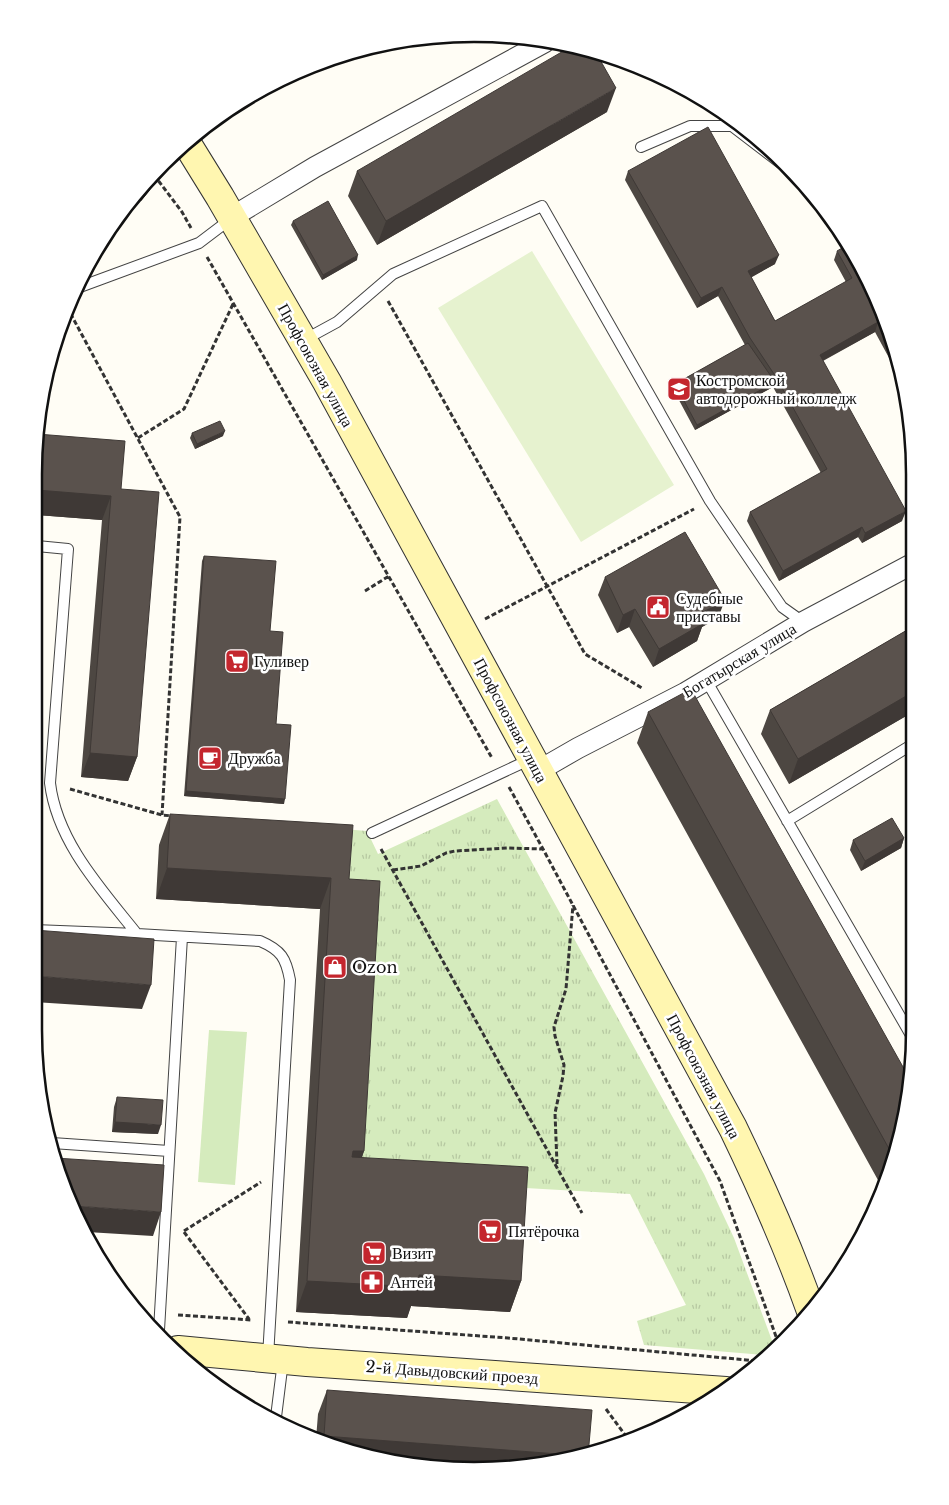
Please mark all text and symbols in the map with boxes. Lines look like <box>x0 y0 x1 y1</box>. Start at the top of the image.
street label: Профсоюзная улица <box>274 300 358 430</box>
place label: Костромской автодорожный колледж <box>696 370 858 408</box>
school or university icon: Костромской автодорожный колледж <box>666 376 692 402</box>
place label: Судебные приставы <box>676 588 743 626</box>
public building icon: Судебные приставы <box>645 594 671 620</box>
street label: Богатырская улица <box>678 618 800 702</box>
supermarket icon: Гуливер <box>224 648 250 674</box>
place label: Гуливер <box>254 651 309 671</box>
street label: Профсоюзная улица <box>470 654 552 786</box>
cafe icon: Дружба <box>197 745 223 771</box>
place label: Дружба <box>228 748 281 768</box>
shop icon: Ozon <box>322 954 348 980</box>
place label: Ozon <box>352 957 397 977</box>
street label: Профсоюзная улица <box>663 1010 745 1142</box>
supermarket icon: Пятёрочка <box>477 1218 503 1244</box>
place label: Пятёрочка <box>508 1221 579 1241</box>
supermarket icon: Визит <box>361 1240 387 1266</box>
place label: Визит <box>392 1243 433 1263</box>
pharmacy icon: Антей <box>359 1269 385 1295</box>
place label: Антей <box>390 1272 433 1292</box>
street label: 2-й Давыдовский проезд <box>365 1356 539 1388</box>

